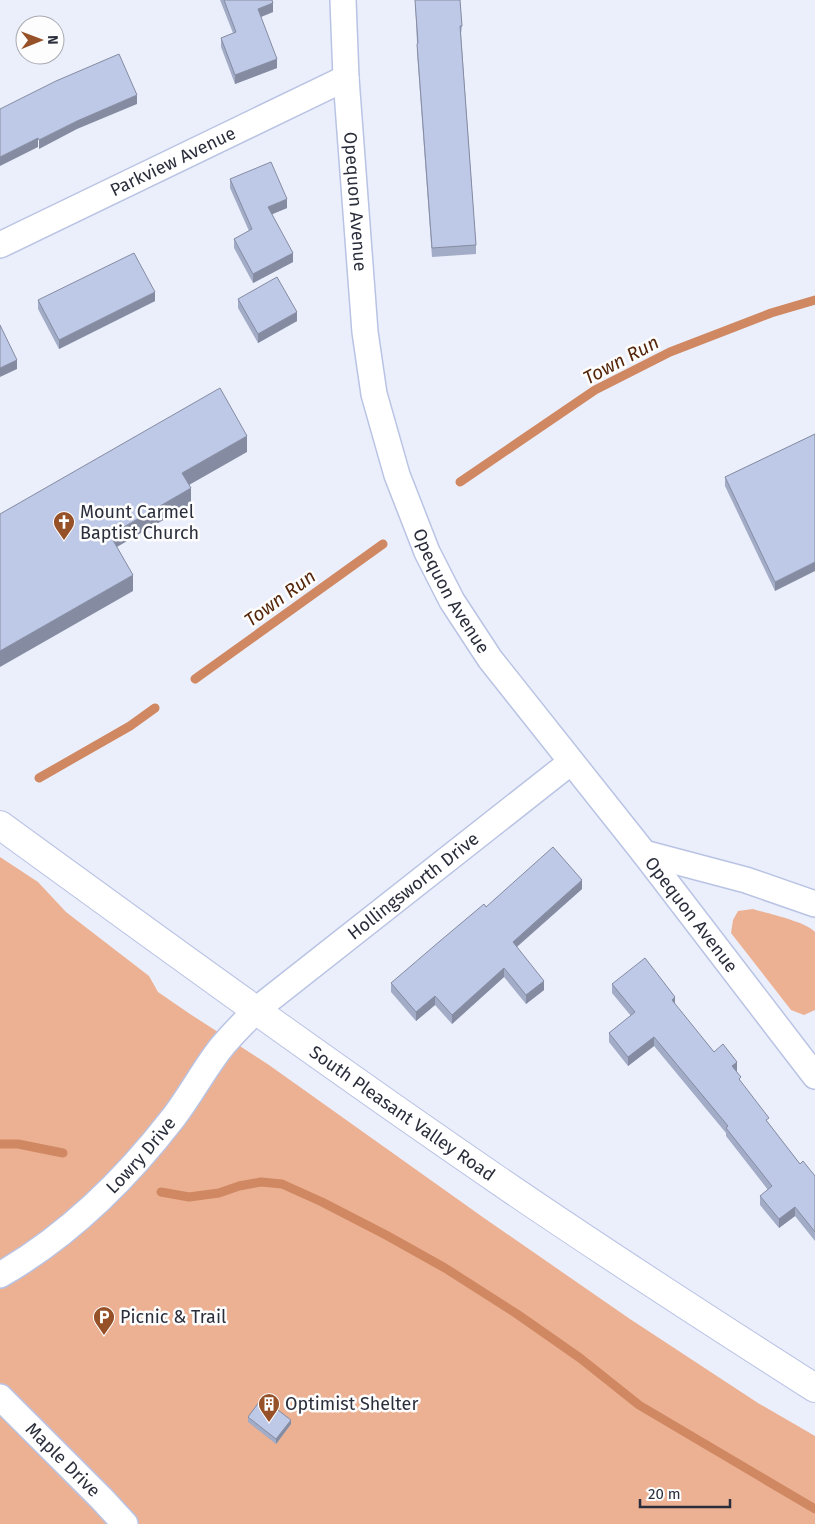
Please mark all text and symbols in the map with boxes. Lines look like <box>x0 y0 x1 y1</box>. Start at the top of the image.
north arrow <box>15 15 65 65</box>
text: N <box>44 35 61 45</box>
street label: Parkview Avenue <box>107 122 239 201</box>
street label: Opequon Avenue <box>339 131 371 272</box>
water label: Town Run <box>579 330 663 390</box>
place label: Mount Carmel Baptist Church <box>80 501 199 544</box>
church icon: Mount Carmel Baptist Church <box>52 510 76 541</box>
street label: Opequon Avenue <box>408 525 494 658</box>
water label: Town Run <box>240 564 320 632</box>
street label: Hollingsworth Drive <box>343 828 483 945</box>
street label: Opequon Avenue <box>640 852 743 977</box>
street label: South Pleasant Valley Road <box>305 1041 499 1186</box>
street label: Lowry Drive <box>102 1113 181 1198</box>
parking icon: Picnic & Trail <box>92 1305 116 1336</box>
place label: Picnic & Trail <box>120 1306 226 1328</box>
building icon: Optimist Shelter <box>257 1392 281 1423</box>
place label: Optimist Shelter <box>285 1393 418 1415</box>
street label: Maple Drive <box>21 1418 105 1502</box>
scale bar <box>640 1476 730 1508</box>
text: 20 m <box>648 1485 681 1503</box>

